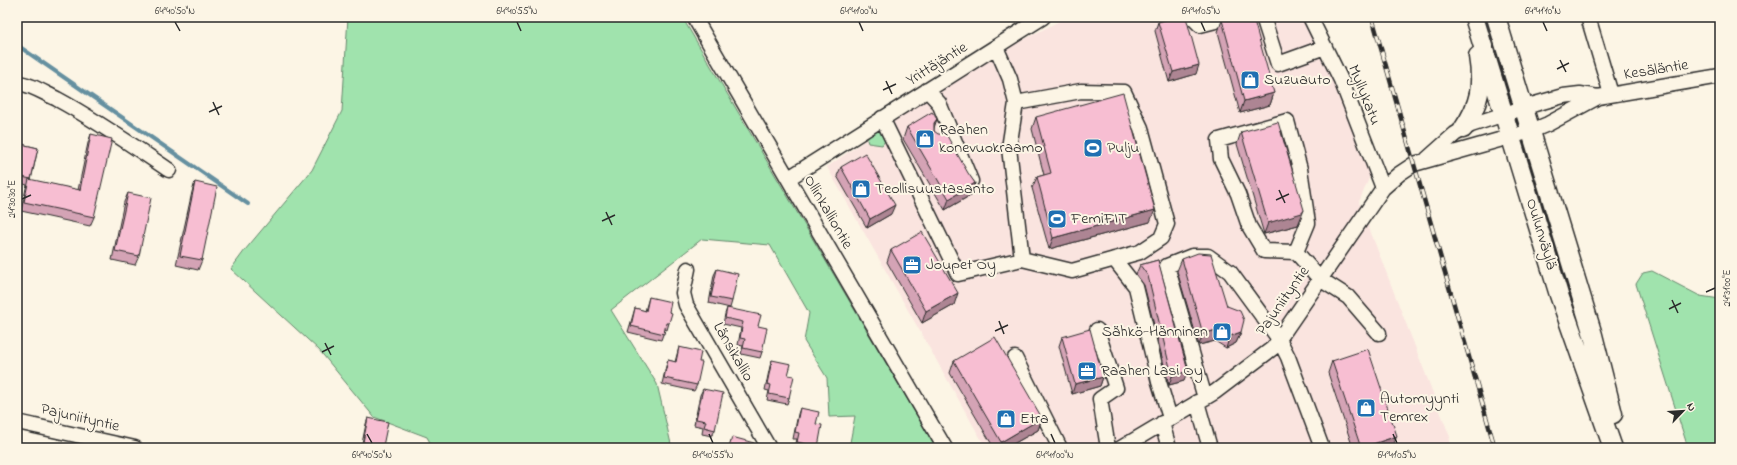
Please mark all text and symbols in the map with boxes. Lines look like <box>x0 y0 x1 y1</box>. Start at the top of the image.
text: 64°40'50"N <box>155 4 195 19</box>
text: 64°40'55"N <box>496 4 538 19</box>
text: 64°41'00"N <box>840 4 878 19</box>
text: 64°41'05"N <box>1182 4 1221 19</box>
text: 64°41'10"N <box>1525 4 1561 19</box>
street label: Yrittäjäntie <box>902 35 973 92</box>
street label: Kesäläntie <box>1622 53 1691 87</box>
street label: Myllykatu <box>1341 61 1387 129</box>
place label: Suzuauto <box>1264 68 1331 92</box>
shop icon: Suzuauto <box>1239 69 1261 91</box>
place label: Raahen konevuokraamo <box>939 118 1043 160</box>
shop icon: Raahen konevuokraamo <box>914 128 936 150</box>
place label: Pulju <box>1107 136 1139 160</box>
sports icon: Pulju <box>1082 137 1104 159</box>
street label: Ollinkalliontie <box>797 170 859 254</box>
place label: Teollisuustasanto <box>875 177 994 201</box>
shop icon: Teollisuustasanto <box>850 178 872 200</box>
text: 24°30'30"E <box>5 180 20 218</box>
street label: Oulunväylä <box>1519 195 1563 273</box>
place label: FemiFIT <box>1070 207 1127 231</box>
sports icon: FemiFIT <box>1046 208 1068 230</box>
place label: Joupet Oy <box>926 253 996 277</box>
office icon: Joupet Oy <box>901 254 923 276</box>
street label: Pajuniityntie <box>1250 260 1316 341</box>
text: 24°31'00"E <box>1720 269 1735 307</box>
street label: Länsikallio <box>706 318 760 386</box>
place label: Sähkö-Hänninen <box>1102 320 1208 344</box>
shop icon: Sähkö-Hänninen <box>1211 321 1233 343</box>
place label: Raahen Lasi Oy <box>1101 359 1203 383</box>
office icon: Raahen Lasi Oy <box>1076 360 1098 382</box>
place label: Automyynti Temrex <box>1380 387 1459 429</box>
north arrow <box>1663 391 1703 431</box>
street label: Pajuniityntie <box>38 397 123 439</box>
shop icon: Automyynti Temrex <box>1355 397 1377 419</box>
text: N <box>1682 400 1700 414</box>
place label: Etra <box>1020 407 1049 431</box>
shop icon: Etra <box>995 408 1017 430</box>
text: 64°40'50"N <box>352 448 392 463</box>
text: 64°40'55"N <box>692 448 734 463</box>
text: 64°41'00"N <box>1036 448 1074 463</box>
text: 64°41'05"N <box>1378 448 1417 463</box>

